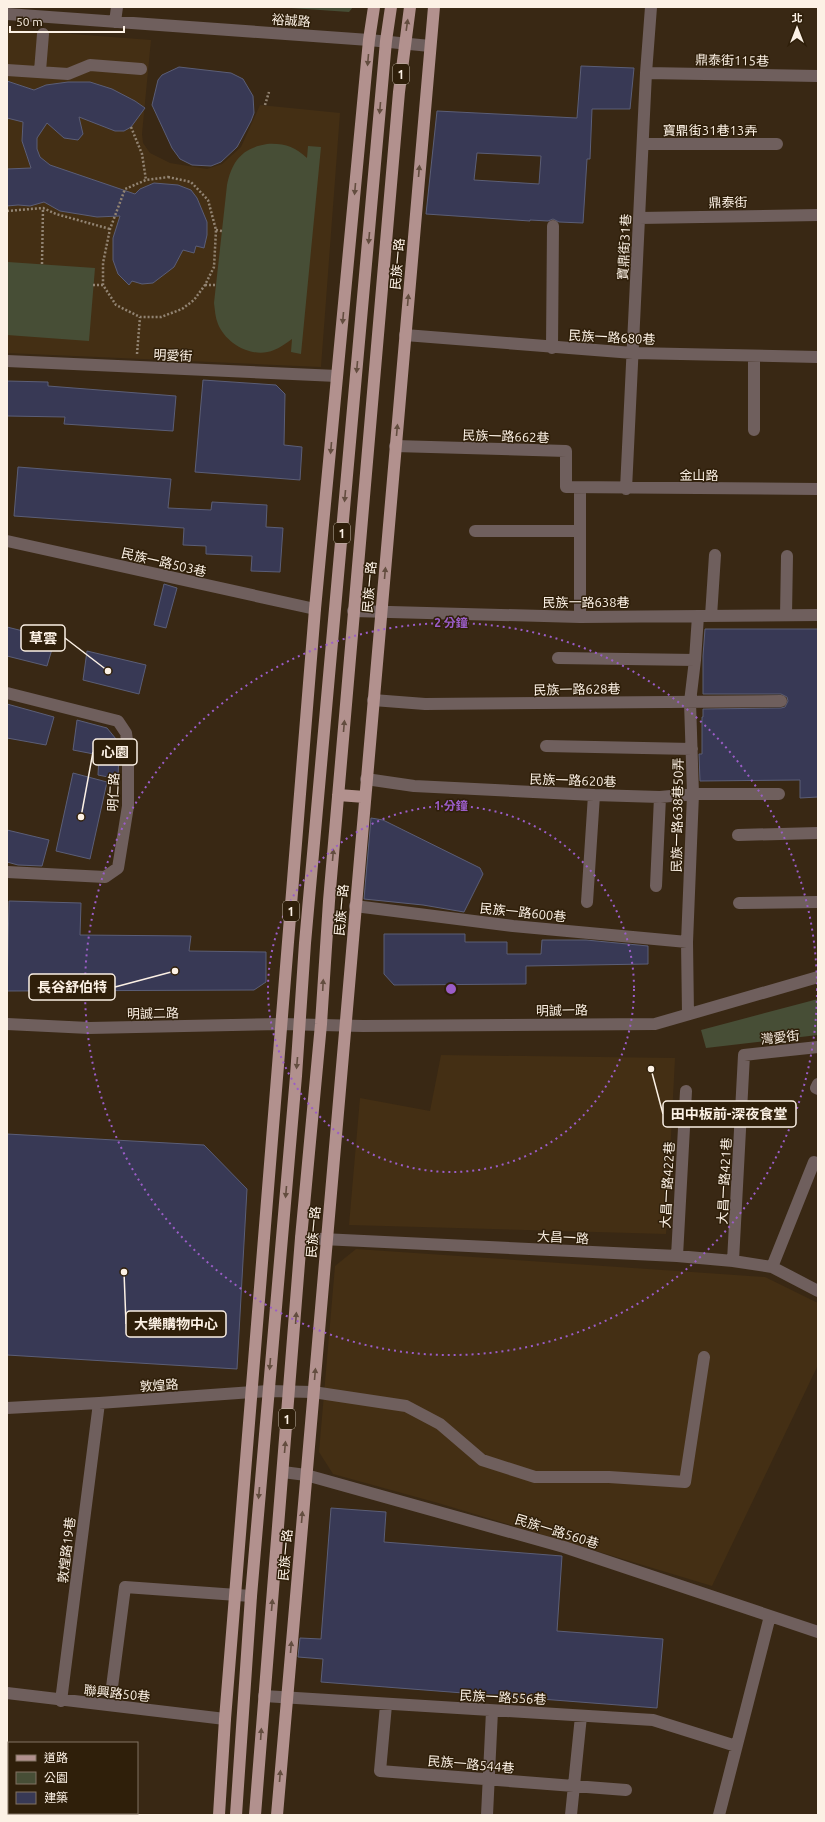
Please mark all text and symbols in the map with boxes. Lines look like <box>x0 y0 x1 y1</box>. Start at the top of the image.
scale bar <box>10 8 124 34</box>
north arrow <box>777 8 817 48</box>
street label: 裕誠路 <box>271 12 311 28</box>
text: 北 <box>792 12 803 24</box>
text: 50 m <box>16 15 43 28</box>
one-way arrow <box>404 19 410 31</box>
street label: 鼎泰街115巷 <box>695 52 769 68</box>
one-way arrow <box>364 54 371 66</box>
road number: 1 <box>393 64 409 84</box>
one-way arrow <box>377 102 384 114</box>
street label: 寶鼎街31巷13弄 <box>663 123 757 137</box>
one-way arrow <box>416 165 422 177</box>
one-way arrow <box>352 183 359 195</box>
street label: 鼎泰街 <box>708 195 748 209</box>
street label: 寶鼎街31巷 <box>615 213 633 281</box>
one-way arrow <box>365 232 372 244</box>
street label: 民族一路 <box>388 237 406 291</box>
one-way arrow <box>404 294 411 306</box>
one-way arrow <box>340 312 346 324</box>
street label: 民族一路680巷 <box>568 328 656 346</box>
street label: 明愛街 <box>153 347 193 363</box>
one-way arrow <box>353 361 360 373</box>
one-way arrow <box>393 424 400 436</box>
street label: 民族一路662巷 <box>462 427 550 445</box>
one-way arrow <box>327 442 334 454</box>
street label: 金山路 <box>679 468 719 482</box>
one-way arrow <box>342 490 348 503</box>
road number: 1 <box>334 523 350 543</box>
street label: 民族一路503巷 <box>120 545 208 579</box>
street label: 民族一路 <box>360 560 378 614</box>
one-way arrow <box>381 567 388 579</box>
street label: 民族一路638巷 <box>543 595 630 609</box>
text: 2 分鐘 <box>434 616 468 629</box>
callout: 草雲 <box>21 625 65 651</box>
text: 草雲 <box>29 630 57 646</box>
street label: 民族一路628巷 <box>533 681 621 697</box>
one-way arrow <box>340 720 347 732</box>
callout: 心園 <box>93 739 137 765</box>
text: 心園 <box>101 744 129 760</box>
street label: 民族一路638巷50弄 <box>669 758 685 872</box>
street label: 民族一路620巷 <box>529 771 617 789</box>
street label: 明仁路 <box>105 772 121 812</box>
text: 1 分鐘 <box>434 799 468 812</box>
one-way arrow <box>329 849 336 861</box>
street label: 民族一路 <box>332 883 350 937</box>
street label: 民族一路600巷 <box>479 900 567 924</box>
road number: 1 <box>283 901 299 921</box>
callout: 長谷舒伯特 <box>29 974 115 1000</box>
text: 長谷舒伯特 <box>37 979 107 995</box>
one-way arrow <box>320 979 327 991</box>
centre of rings <box>444 982 458 996</box>
street label: 明誠一路 <box>536 1003 588 1017</box>
street label: 明誠二路 <box>127 1006 179 1020</box>
street label: 灣愛街 <box>760 1028 800 1046</box>
one-way arrow <box>294 1057 301 1069</box>
callout: 田中板前-深夜食堂 <box>663 1101 796 1127</box>
text: 田中板前-深夜食堂 <box>671 1106 787 1122</box>
street label: 大昌一路421巷 <box>715 1137 733 1225</box>
street label: 大昌一路422巷 <box>658 1141 676 1229</box>
one-way arrow <box>282 1186 289 1198</box>
street label: 民族一路 <box>304 1205 322 1259</box>
street label: 大昌一路 <box>537 1229 589 1245</box>
callout: 大樂購物中心 <box>126 1311 226 1337</box>
one-way arrow <box>292 1312 299 1324</box>
text: 大樂購物中心 <box>134 1316 218 1332</box>
one-way arrow <box>267 1358 274 1370</box>
one-way arrow <box>311 1368 318 1380</box>
street label: 敦煌路 <box>139 1377 179 1393</box>
road number: 1 <box>279 1409 295 1429</box>
one-way arrow <box>282 1441 288 1453</box>
one-way arrow <box>256 1487 263 1499</box>
one-way arrow <box>299 1511 306 1523</box>
street label: 民族一路560巷 <box>513 1512 601 1550</box>
street label: 敦煌路19巷 <box>55 1516 77 1584</box>
street label: 民族一路 <box>276 1528 294 1582</box>
one-way arrow <box>268 1599 275 1611</box>
one-way arrow <box>288 1641 295 1653</box>
street label: 聯興路50巷 <box>83 1683 151 1703</box>
street label: 民族一路556巷 <box>459 1688 547 1706</box>
one-way arrow <box>258 1728 265 1740</box>
legend <box>8 1742 138 1814</box>
text: 道路 <box>44 1751 68 1764</box>
street label: 民族一路544巷 <box>427 1753 515 1775</box>
one-way arrow <box>277 1770 284 1782</box>
text: 公園 <box>44 1771 68 1784</box>
text: 建築 <box>44 1791 68 1804</box>

